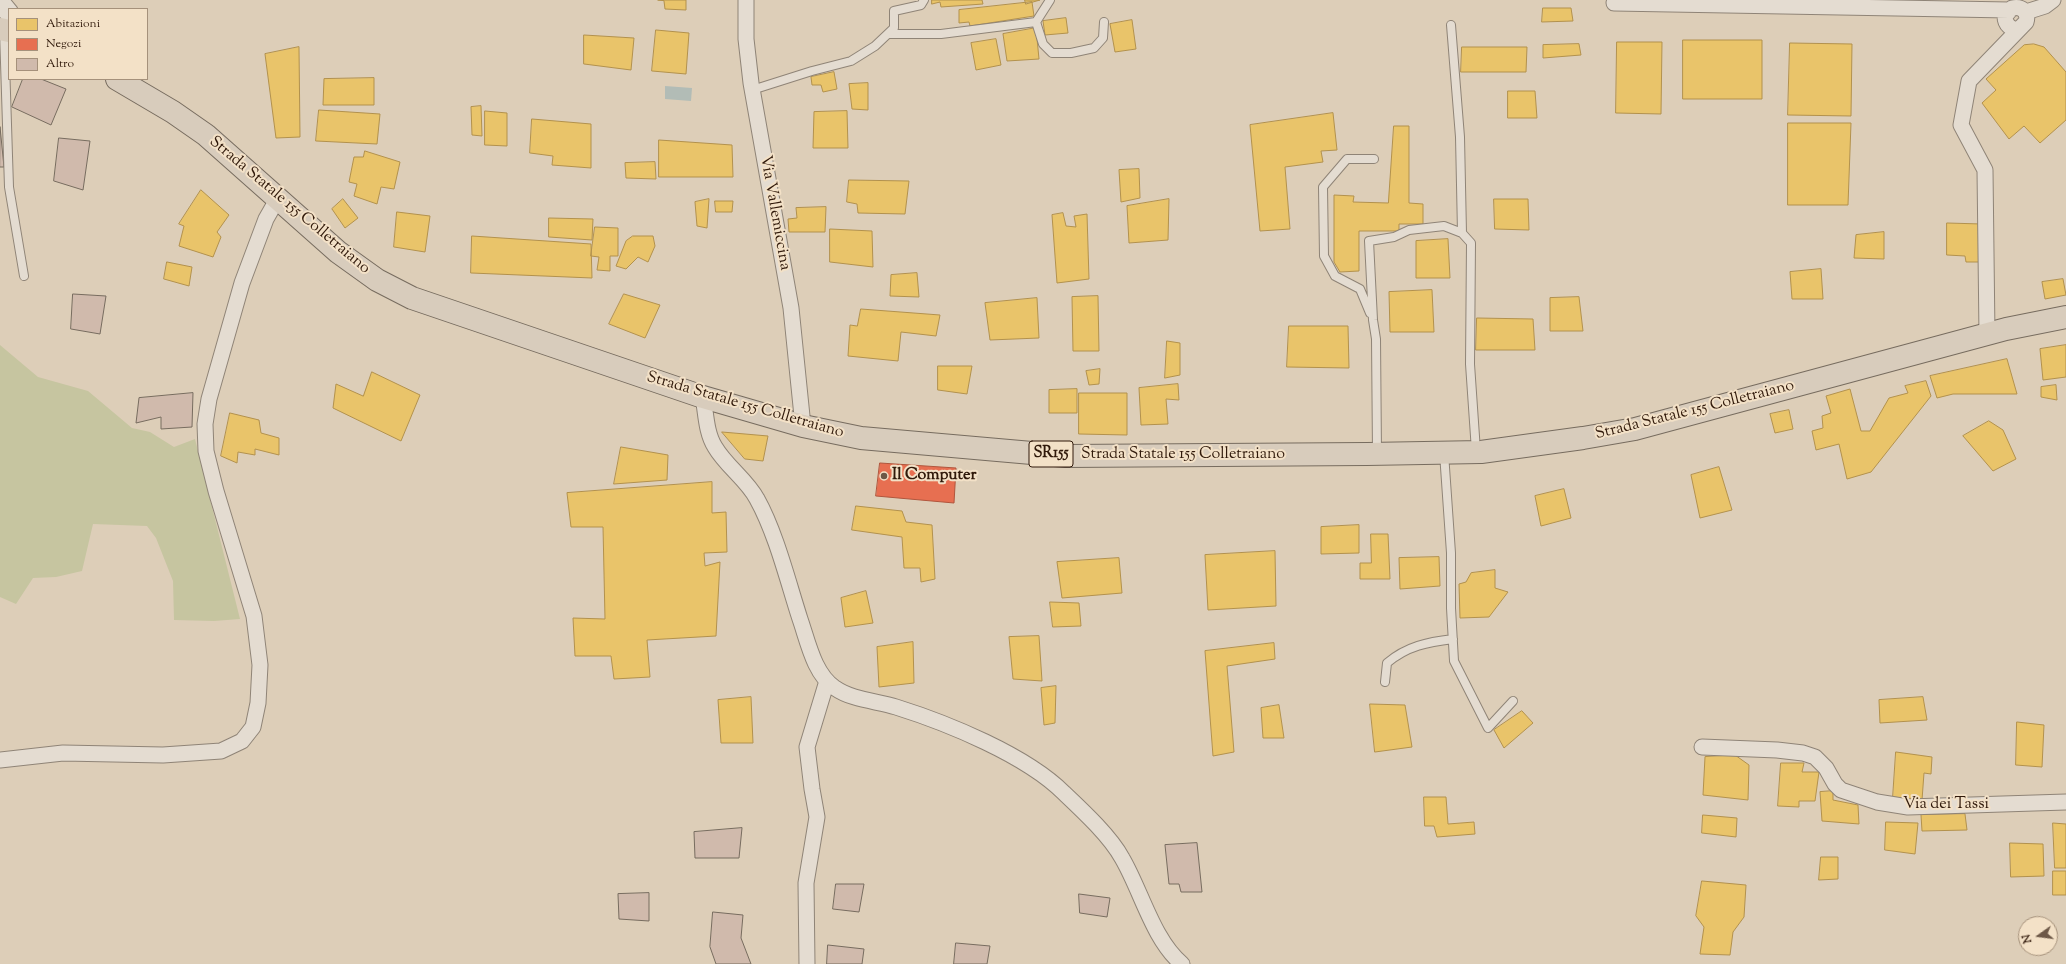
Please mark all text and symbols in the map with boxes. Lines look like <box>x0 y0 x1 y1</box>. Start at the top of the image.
legend <box>8 8 148 80</box>
text: Abitazioni <box>46 15 100 33</box>
text: Negozi <box>46 35 81 53</box>
text: Altro <box>46 55 74 73</box>
street label: Strada Statale 155 Colletraiano <box>205 133 373 279</box>
street label: Via Vallemiccina <box>754 154 794 272</box>
street label: Strada Statale 155 Colletraiano <box>644 369 846 443</box>
street label: Strada Statale 155 Colletraiano <box>1594 377 1796 445</box>
road number: SR155 <box>1029 441 1073 467</box>
street label: Strada Statale 155 Colletraiano <box>1081 445 1285 465</box>
place label: Il Computer <box>892 466 976 486</box>
marker: Il Computer <box>879 471 889 481</box>
street label: Via dei Tassi <box>1903 795 1989 815</box>
north arrow <box>2018 916 2058 956</box>
text: N <box>2019 932 2036 945</box>

